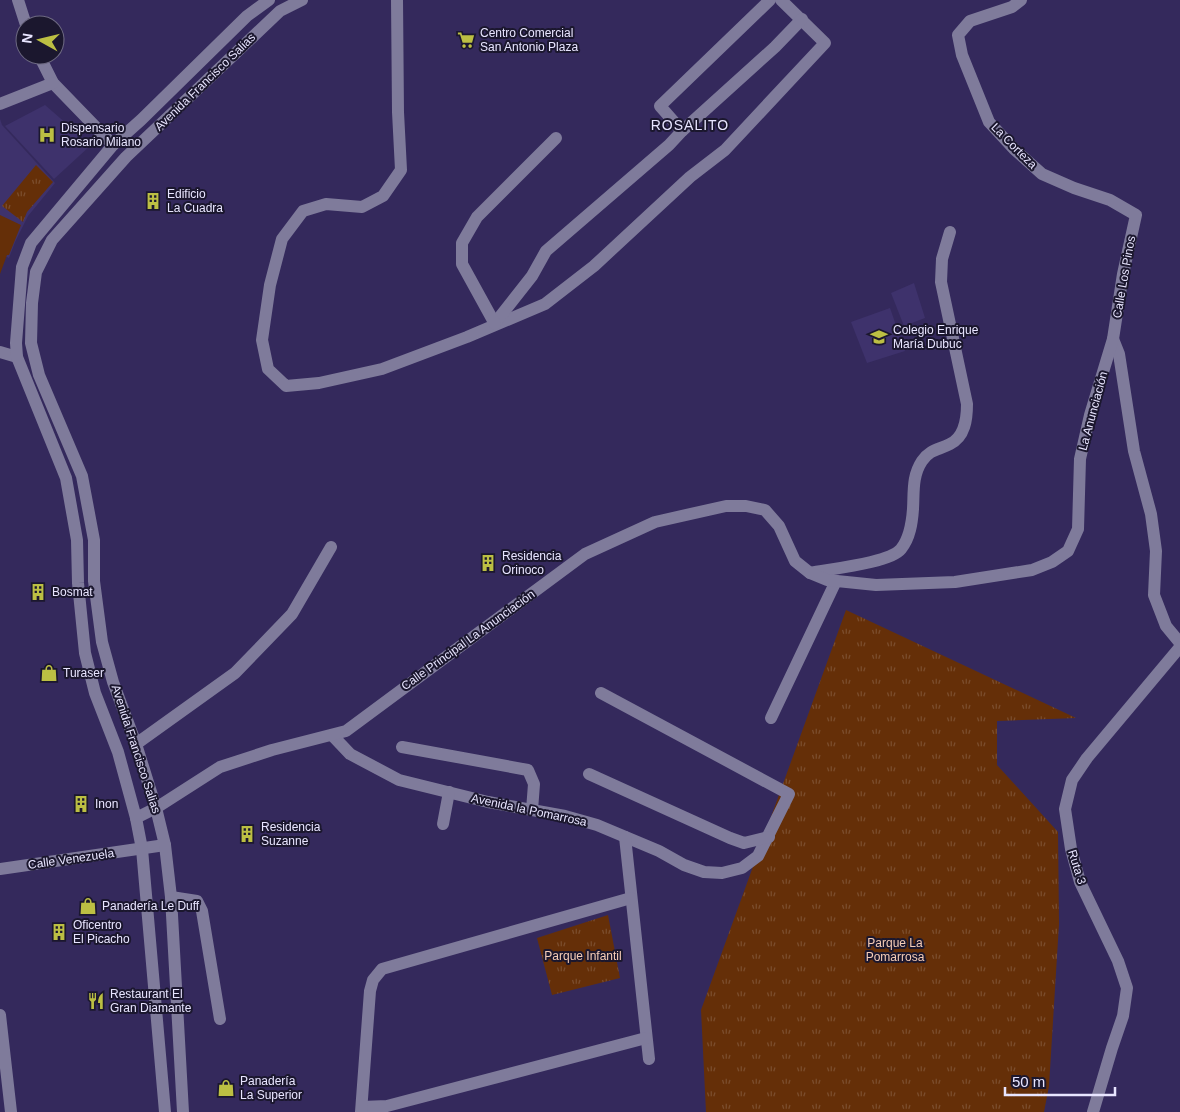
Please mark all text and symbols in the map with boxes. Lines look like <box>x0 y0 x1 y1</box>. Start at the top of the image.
north arrow <box>15 15 65 65</box>
place label: Centro Comercial San Antonio Plaza <box>480 26 578 54</box>
street label: Avenida Francisco Salias <box>152 30 258 134</box>
supermarket icon: Centro Comercial San Antonio Plaza <box>456 30 476 50</box>
text: N <box>18 32 36 44</box>
district label: ROSALITO <box>651 117 729 133</box>
street label: La Corteza <box>988 120 1040 172</box>
place label: Dispensario Rosario Milano <box>61 121 141 149</box>
hospital icon: Dispensario Rosario Milano <box>37 125 57 145</box>
place label: Edificio La Cuadra <box>167 187 223 215</box>
building icon: Edificio La Cuadra <box>143 191 163 211</box>
street label: Calle Los Pinos <box>1110 235 1138 319</box>
place label: Colegio Enrique María Dubuc <box>893 323 979 351</box>
school or university icon: Colegio Enrique María Dubuc <box>869 327 889 347</box>
street label: La Anunciación <box>1076 370 1110 452</box>
place label: Residencia Orinoco <box>502 549 562 577</box>
building icon: Residencia Orinoco <box>478 553 498 573</box>
building icon: Bosmat <box>28 582 48 602</box>
place label: Bosmat <box>52 585 93 599</box>
street label: Calle Principal La Anunciación <box>399 587 537 693</box>
shop icon: Turaser <box>39 663 59 683</box>
place label: Turaser <box>63 666 104 680</box>
street label: Avenida Francisco Salias <box>109 683 163 815</box>
street label: Avenida la Pomarrosa <box>470 791 588 829</box>
building icon: Inon <box>71 794 91 814</box>
place label: Inon <box>95 797 118 811</box>
place label: Residencia Suzanne <box>261 820 321 848</box>
building icon: Residencia Suzanne <box>237 824 257 844</box>
street label: Calle Venezuela <box>27 846 115 872</box>
street label: Ruta 3 <box>1065 848 1089 886</box>
shop icon: Panadería Le Duff <box>78 896 98 916</box>
place label: Panadería Le Duff <box>102 899 200 913</box>
place label: Oficentro El Picacho <box>73 918 130 946</box>
building icon: Oficentro El Picacho <box>49 922 69 942</box>
park label: Parque La Pomarrosa <box>866 936 925 964</box>
park label: Parque Infantil <box>544 949 622 963</box>
place label: Restaurant El Gran Diamante <box>110 987 192 1015</box>
restaurant icon: Restaurant El Gran Diamante <box>86 991 106 1011</box>
scale bar <box>1005 1064 1115 1096</box>
text: 50 m <box>1012 1073 1045 1090</box>
place label: Panadería La Superior <box>240 1074 302 1102</box>
shop icon: Panadería La Superior <box>216 1078 236 1098</box>

